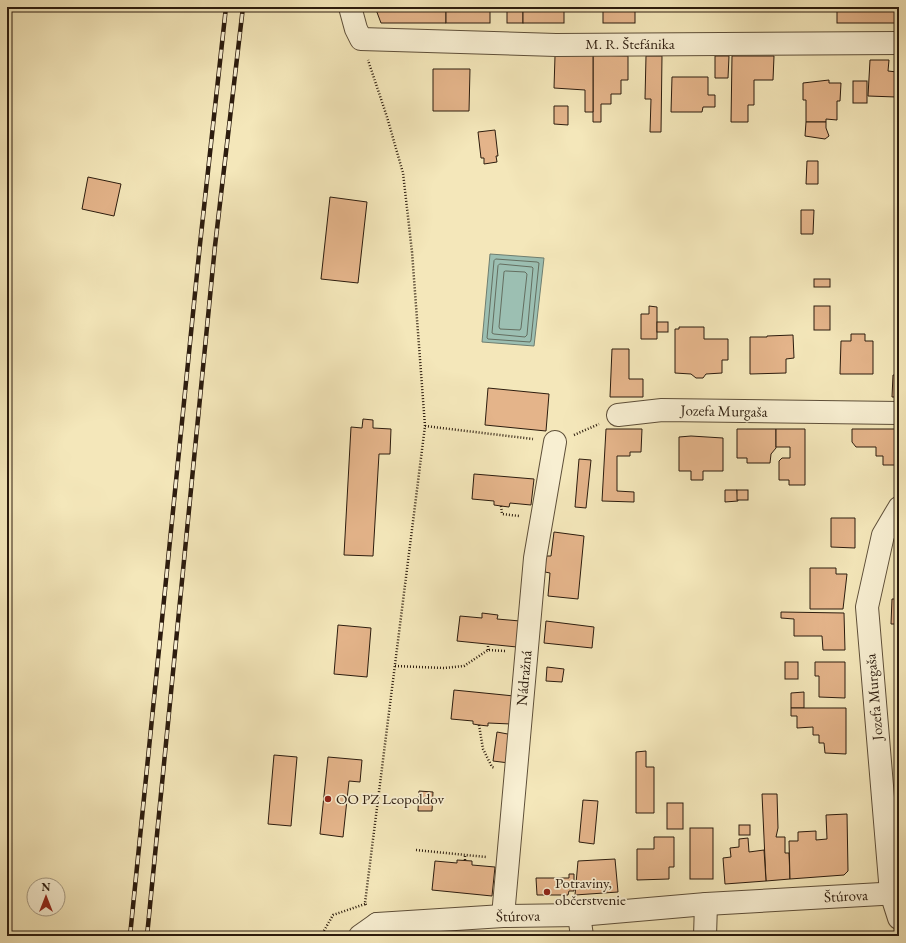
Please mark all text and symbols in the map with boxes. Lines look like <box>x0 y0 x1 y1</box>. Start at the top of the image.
street label: M. R. Štefánika <box>585 34 675 53</box>
street label: Jozefa Murgaša <box>678 400 768 421</box>
street label: Nádražná <box>512 649 535 707</box>
street label: Jozefa Murgaša <box>860 653 887 743</box>
place label: OO PZ Leopoldov <box>336 789 444 808</box>
marker: OO PZ Leopoldov <box>323 794 333 804</box>
place label: Potraviny, občerstvenie <box>555 873 626 909</box>
north arrow <box>26 877 66 917</box>
text: N <box>42 880 51 894</box>
street label: Štúrova <box>823 885 869 906</box>
marker: Potraviny, občerstvenie <box>542 887 552 897</box>
street label: Štúrova <box>496 906 540 925</box>

